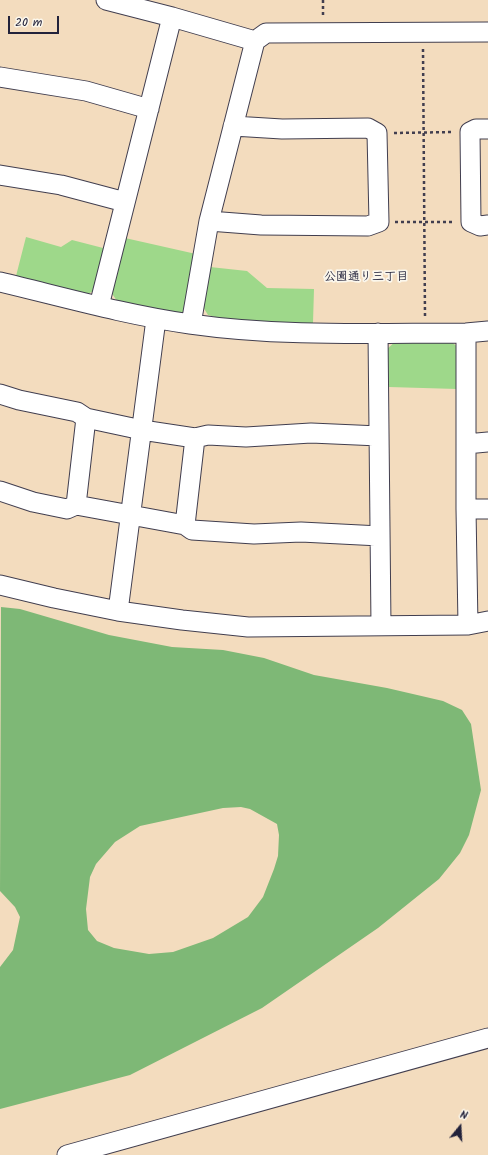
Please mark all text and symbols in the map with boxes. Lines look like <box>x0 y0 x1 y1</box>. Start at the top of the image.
scale bar <box>10 8 61 34</box>
text: 20 m <box>15 13 42 32</box>
district label: 公園通り三丁目 <box>324 271 408 285</box>
text: N <box>458 1106 470 1125</box>
north arrow <box>440 1107 480 1147</box>

